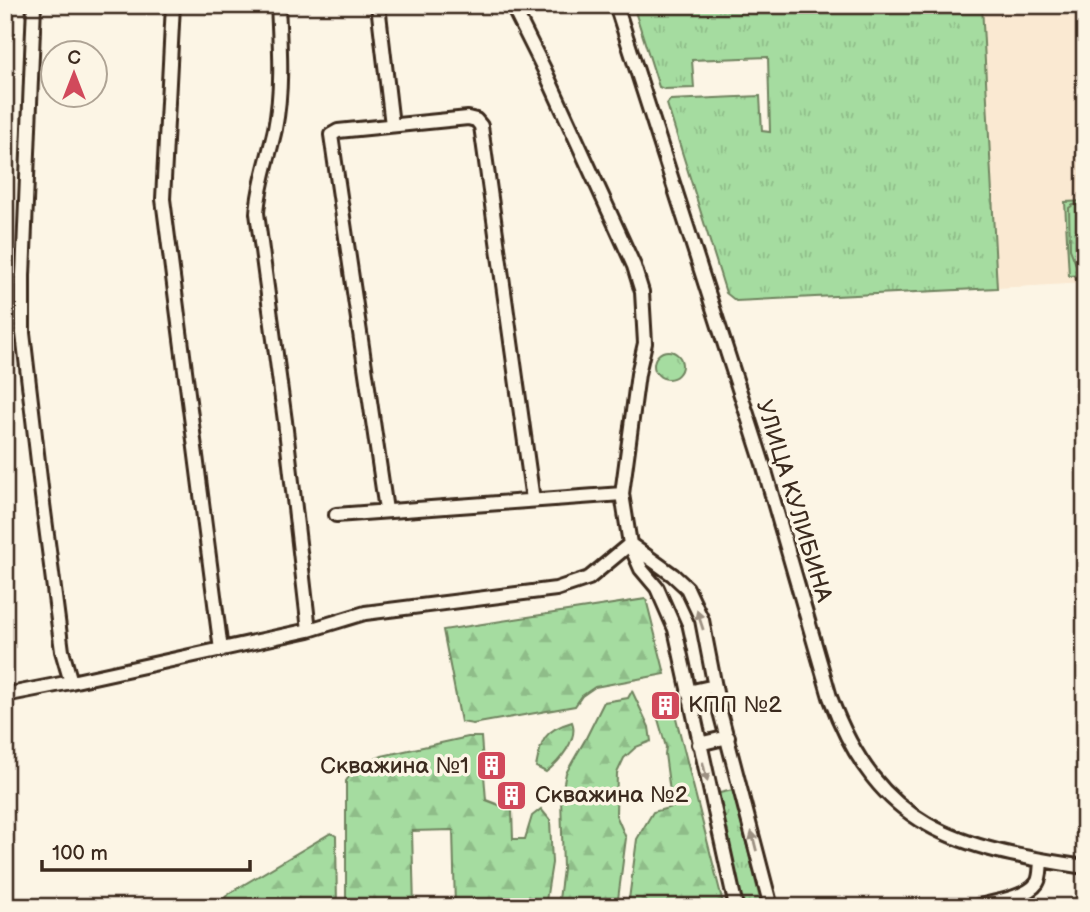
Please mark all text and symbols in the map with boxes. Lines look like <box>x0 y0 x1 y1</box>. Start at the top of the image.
north arrow <box>38 38 108 108</box>
text: С <box>67 47 81 70</box>
street label: УЛИЦА КУЛИБИНА <box>750 397 838 606</box>
one-way arrow <box>695 609 705 630</box>
building icon: КПП №2 <box>648 688 682 722</box>
place label: КПП №2 <box>688 691 782 719</box>
building icon: Скважина №1 <box>475 749 509 783</box>
place label: Скважина №1 <box>320 752 469 780</box>
one-way arrow <box>700 761 711 783</box>
building icon: Скважина №2 <box>495 778 529 812</box>
place label: Скважина №2 <box>535 781 689 809</box>
scale bar <box>42 828 250 872</box>
one-way arrow <box>748 830 759 852</box>
text: 100 m <box>52 841 108 866</box>

